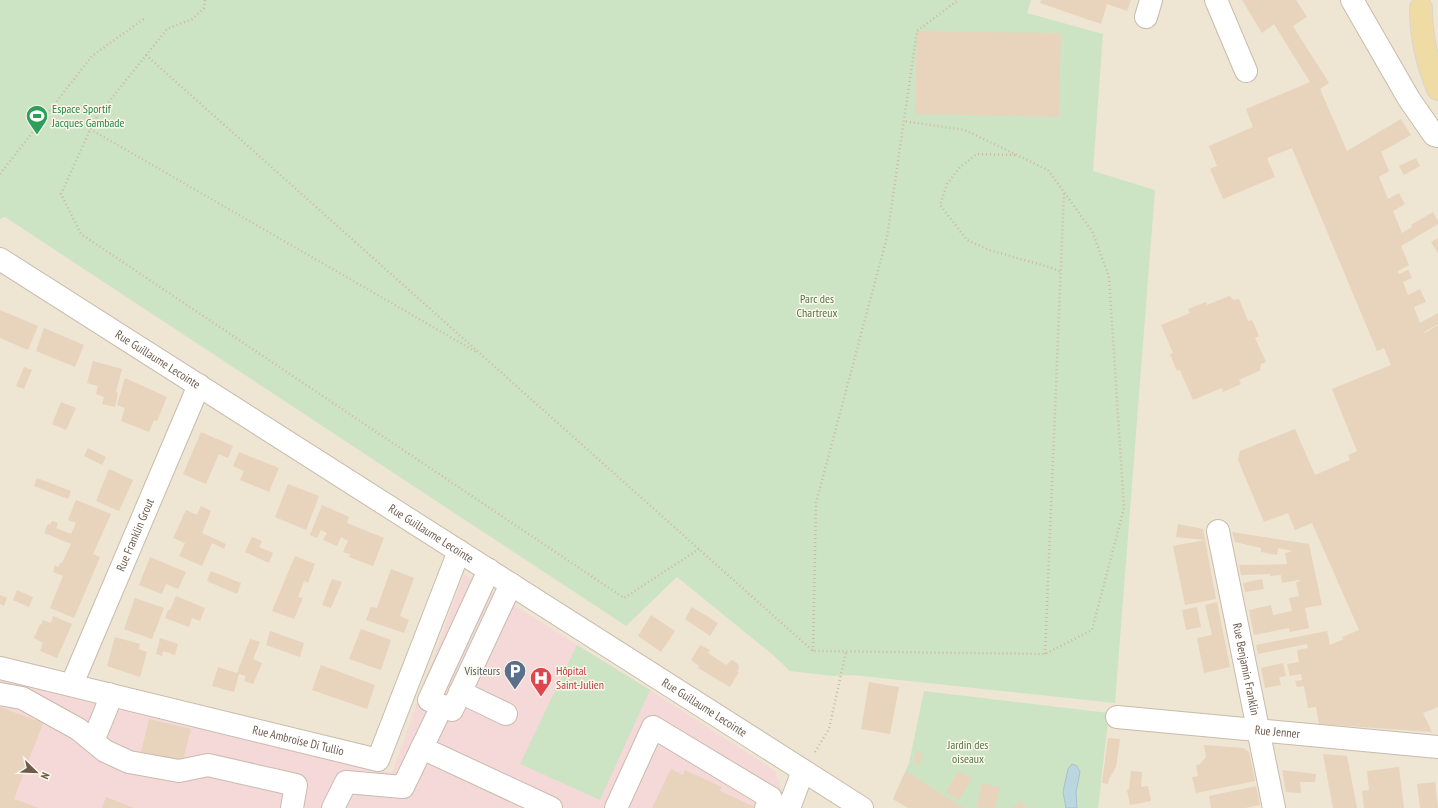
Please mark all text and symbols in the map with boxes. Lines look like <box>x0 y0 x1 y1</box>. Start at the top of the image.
place label: Espace Sportif Jacques Gambade <box>51 101 124 130</box>
sports icon: Espace Sportif Jacques Gambade <box>24 103 50 136</box>
park label: Parc des Chartreux <box>797 291 837 320</box>
street label: Rue Guillaume Lecointe <box>113 326 203 392</box>
street label: Rue Franklin Grout <box>113 495 157 573</box>
street label: Rue Guillaume Lecointe <box>386 500 477 566</box>
street label: Rue Benjamin Franklin <box>1230 622 1263 717</box>
parking icon: Visiteurs <box>502 658 528 691</box>
place label: Visiteurs <box>463 663 500 678</box>
place label: Hôpital Saint-Julien <box>556 663 604 692</box>
hospital icon: Hôpital Saint-Julien <box>528 665 554 698</box>
street label: Rue Guillaume Lecointe <box>659 675 750 740</box>
street label: Rue Ambroise Di Tullio <box>251 722 346 758</box>
street label: Rue Jenner <box>1254 722 1301 741</box>
park label: Jardin des oiseaux <box>947 737 988 766</box>
north arrow <box>16 752 56 792</box>
text: N <box>38 770 53 781</box>

